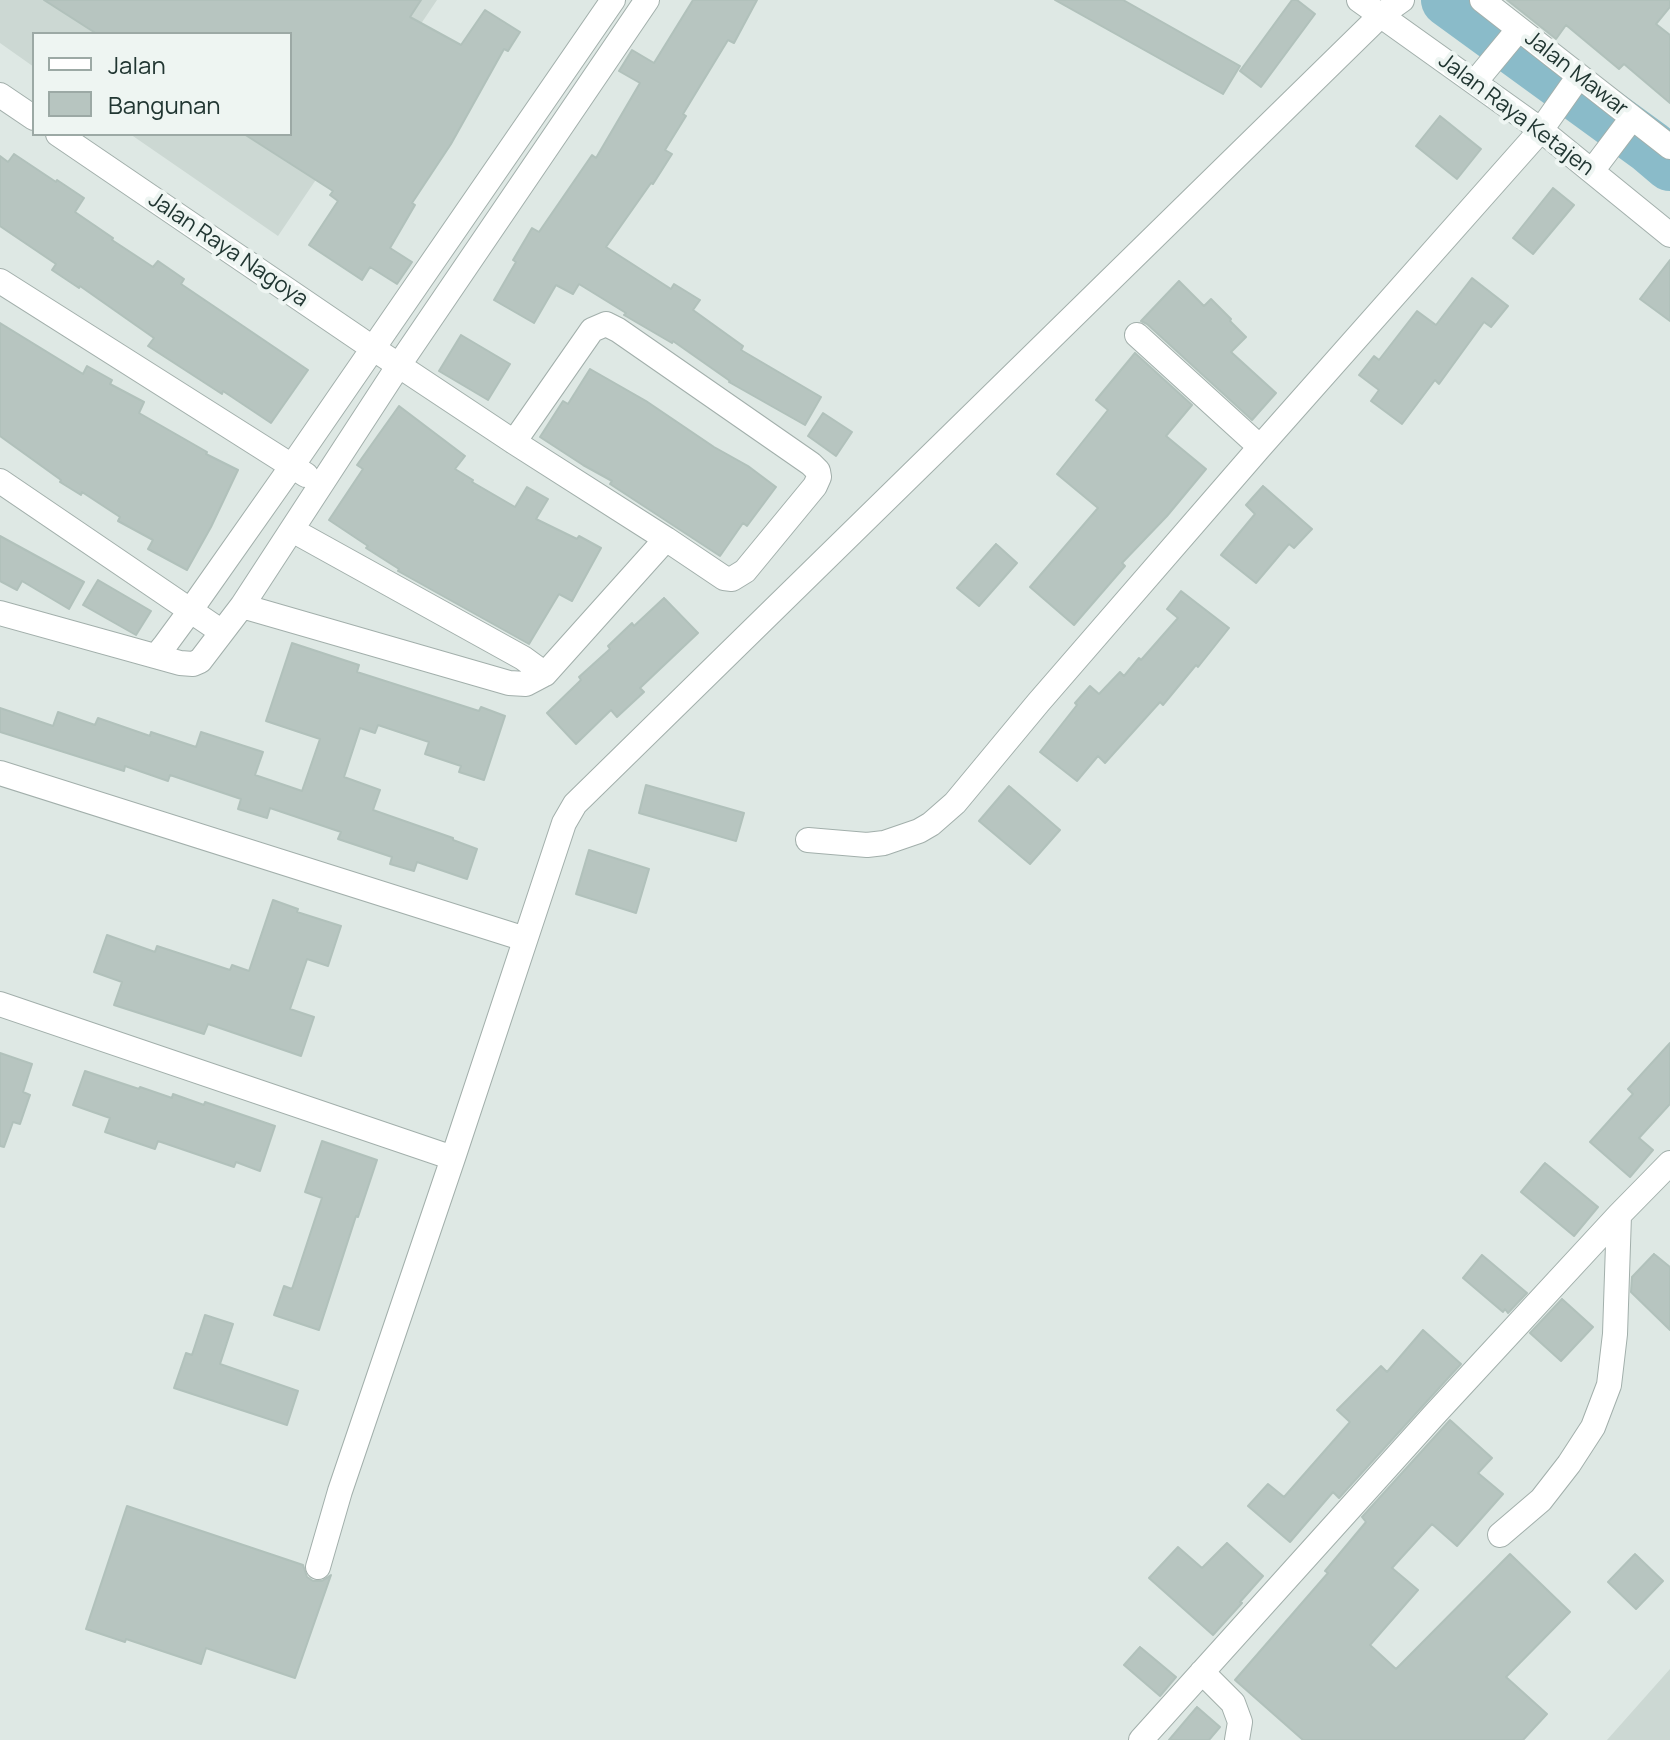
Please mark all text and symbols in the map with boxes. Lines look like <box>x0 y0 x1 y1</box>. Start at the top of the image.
street label: Jalan Mawar <box>1519 25 1633 123</box>
legend <box>32 32 292 136</box>
text: Jalan <box>108 48 166 81</box>
street label: Jalan Raya Ketajen <box>1433 48 1599 182</box>
text: Bangunan <box>108 88 221 121</box>
street label: Jalan Raya Nagoya <box>143 187 313 313</box>

